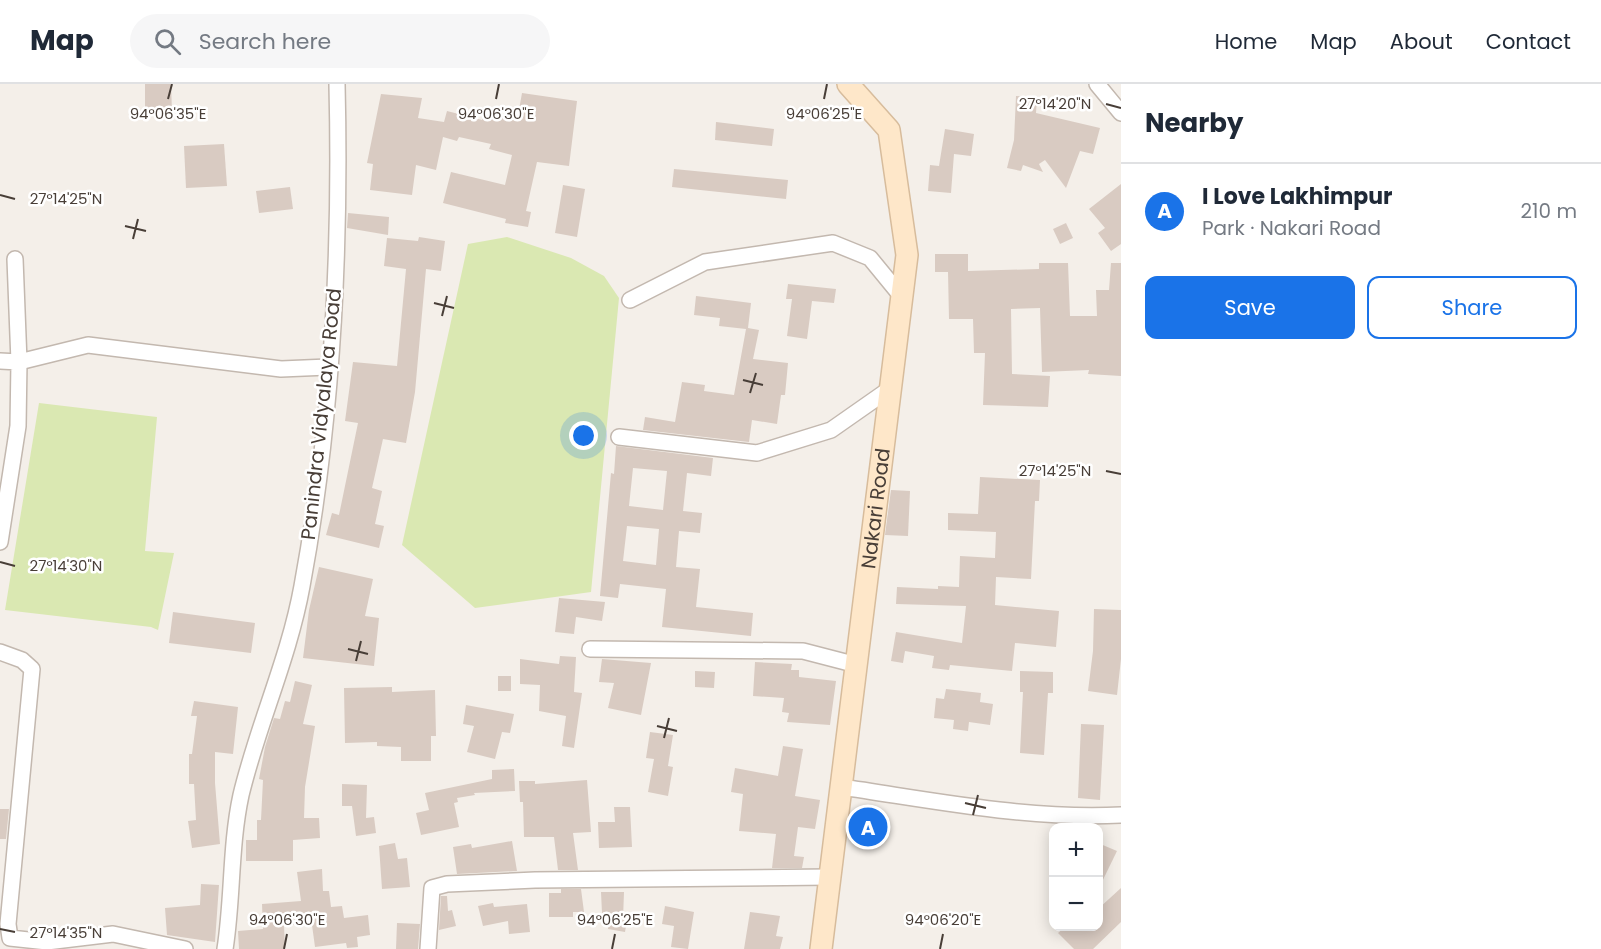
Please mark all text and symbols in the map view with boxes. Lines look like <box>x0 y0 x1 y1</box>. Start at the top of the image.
search box <box>130 14 550 68</box>
text: Map <box>30 21 94 60</box>
icon: search <box>151 25 184 58</box>
text: Search here <box>199 26 331 57</box>
text: Home <box>1215 27 1277 56</box>
text: Map <box>1310 27 1357 56</box>
text: About <box>1390 27 1453 56</box>
text: Contact <box>1486 27 1571 56</box>
text: 27°14'20"N <box>1019 93 1091 114</box>
text: 94°06'35"E <box>130 103 206 124</box>
text: 94°06'30"E <box>458 103 534 124</box>
text: 94°06'25"E <box>786 103 862 124</box>
text: Nearby <box>1145 105 1243 141</box>
text: I Love Lakhimpur <box>1202 181 1392 212</box>
text: 27°14'25"N <box>30 188 102 209</box>
text: A <box>1157 197 1172 225</box>
text: 210 m <box>1521 197 1577 225</box>
text: Park · Nakari Road <box>1202 214 1381 242</box>
button: Save <box>1145 276 1355 339</box>
button: Share <box>1367 276 1577 339</box>
street label: Panindra Vidyalaya Road <box>294 287 348 541</box>
your location <box>569 421 598 450</box>
street label: Nakari Road <box>854 446 897 570</box>
text: 27°14'25"N <box>1019 460 1091 481</box>
text: 27°14'30"N <box>30 555 102 576</box>
pin: A <box>848 804 888 850</box>
map controls <box>1049 823 1103 931</box>
button: + <box>1049 823 1103 877</box>
button: − <box>1049 877 1103 931</box>
text: 94°06'30"E <box>249 909 325 930</box>
text: 94°06'25"E <box>577 909 653 930</box>
text: 94°06'20"E <box>905 909 981 930</box>
text: 27°14'35"N <box>30 922 102 943</box>

